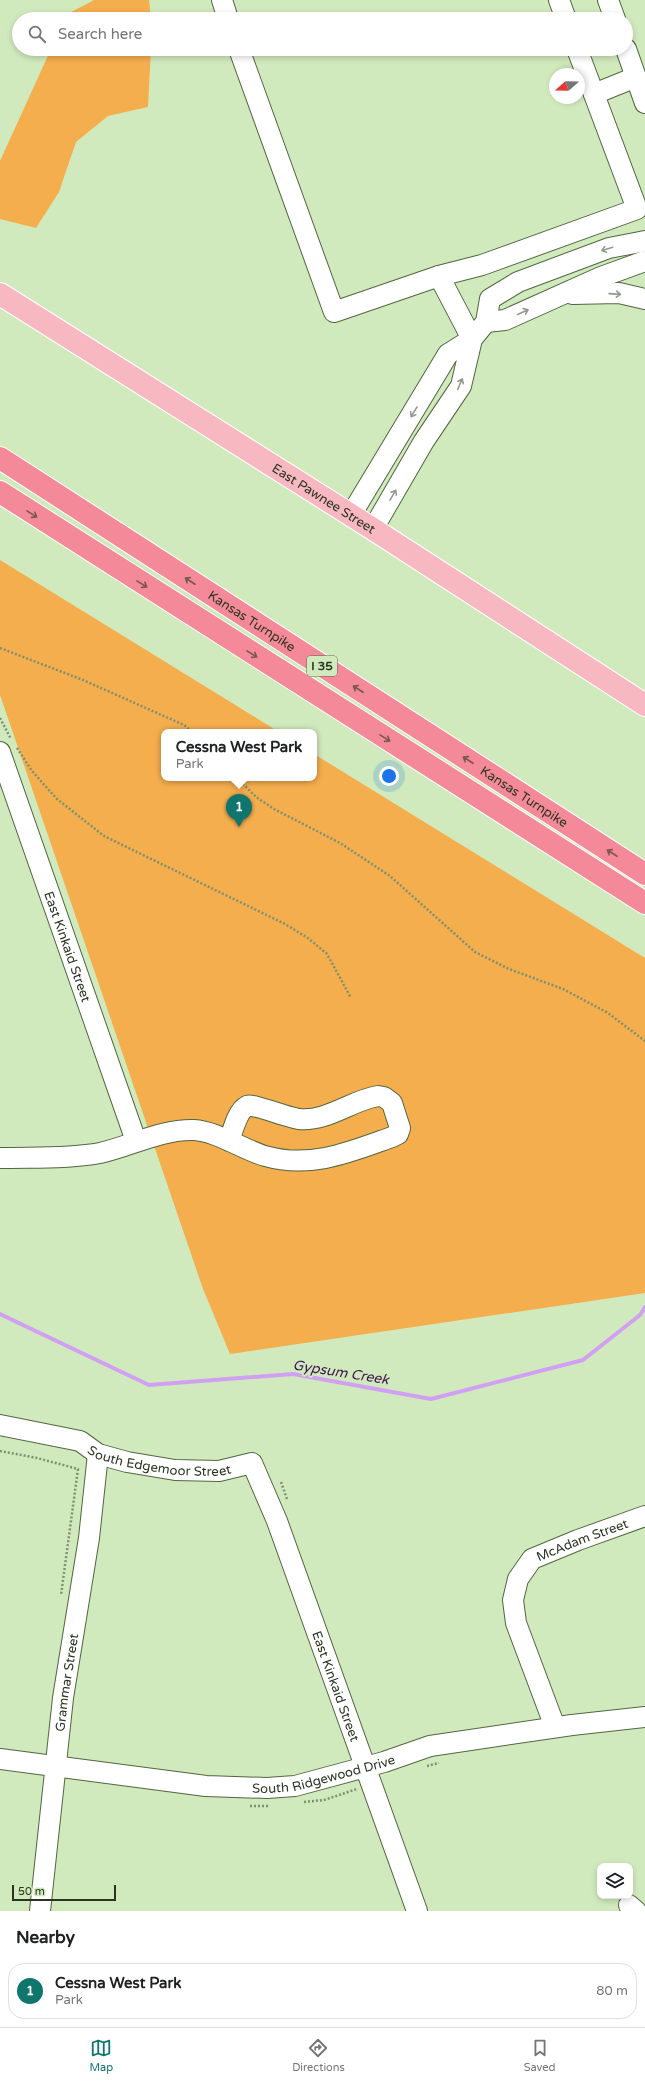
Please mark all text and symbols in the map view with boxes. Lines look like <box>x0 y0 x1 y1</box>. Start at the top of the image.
search box <box>12 12 633 56</box>
icon: search <box>26 23 48 45</box>
text: Search here <box>58 25 142 43</box>
north arrow <box>549 68 585 104</box>
one-way arrow <box>601 246 614 253</box>
one-way arrow <box>608 290 621 297</box>
one-way arrow <box>516 308 528 315</box>
one-way arrow <box>457 378 465 390</box>
one-way arrow <box>409 406 417 418</box>
street label: East Pawnee Street <box>269 460 378 538</box>
one-way arrow <box>389 489 397 501</box>
one-way arrow <box>27 510 38 518</box>
one-way arrow <box>185 577 196 585</box>
one-way arrow <box>136 580 147 588</box>
street label: Kansas Turnpike <box>205 587 298 656</box>
one-way arrow <box>246 650 258 658</box>
road number: I 35 <box>307 656 337 676</box>
one-way arrow <box>353 685 364 693</box>
popup <box>161 729 317 781</box>
one-way arrow <box>379 735 391 743</box>
text: Cessna West Park <box>176 738 302 756</box>
one-way arrow <box>462 755 474 763</box>
text: Park <box>176 756 204 772</box>
street label: Kansas Turnpike <box>477 763 571 831</box>
your location <box>379 766 399 786</box>
pin: 1 <box>226 794 252 827</box>
one-way arrow <box>607 849 618 857</box>
street label: East Kinkaid Street <box>40 889 94 1004</box>
water label: Gypsum Creek <box>292 1357 391 1389</box>
street label: South Edgemoor Street <box>84 1442 233 1480</box>
street label: McAdam Street <box>534 1516 630 1565</box>
street label: East Kinkaid Street <box>308 1629 362 1744</box>
street label: Grammar Street <box>52 1632 82 1732</box>
street label: South Ridgewood Drive <box>252 1752 397 1797</box>
map controls <box>597 1863 633 1899</box>
button: layers <box>597 1863 633 1899</box>
scale bar <box>12 1883 116 1902</box>
text: 50 m <box>18 1885 45 1898</box>
text: Nearby <box>16 1927 75 1948</box>
text: Cessna West Park <box>55 1974 181 1992</box>
text: 1 <box>26 1983 34 1999</box>
text: 80 m <box>596 1983 628 1999</box>
text: Park <box>55 1992 83 2008</box>
tab: Map <box>89 2037 113 2074</box>
tab: Directions <box>292 2037 345 2074</box>
tab: Saved <box>524 2037 556 2074</box>

